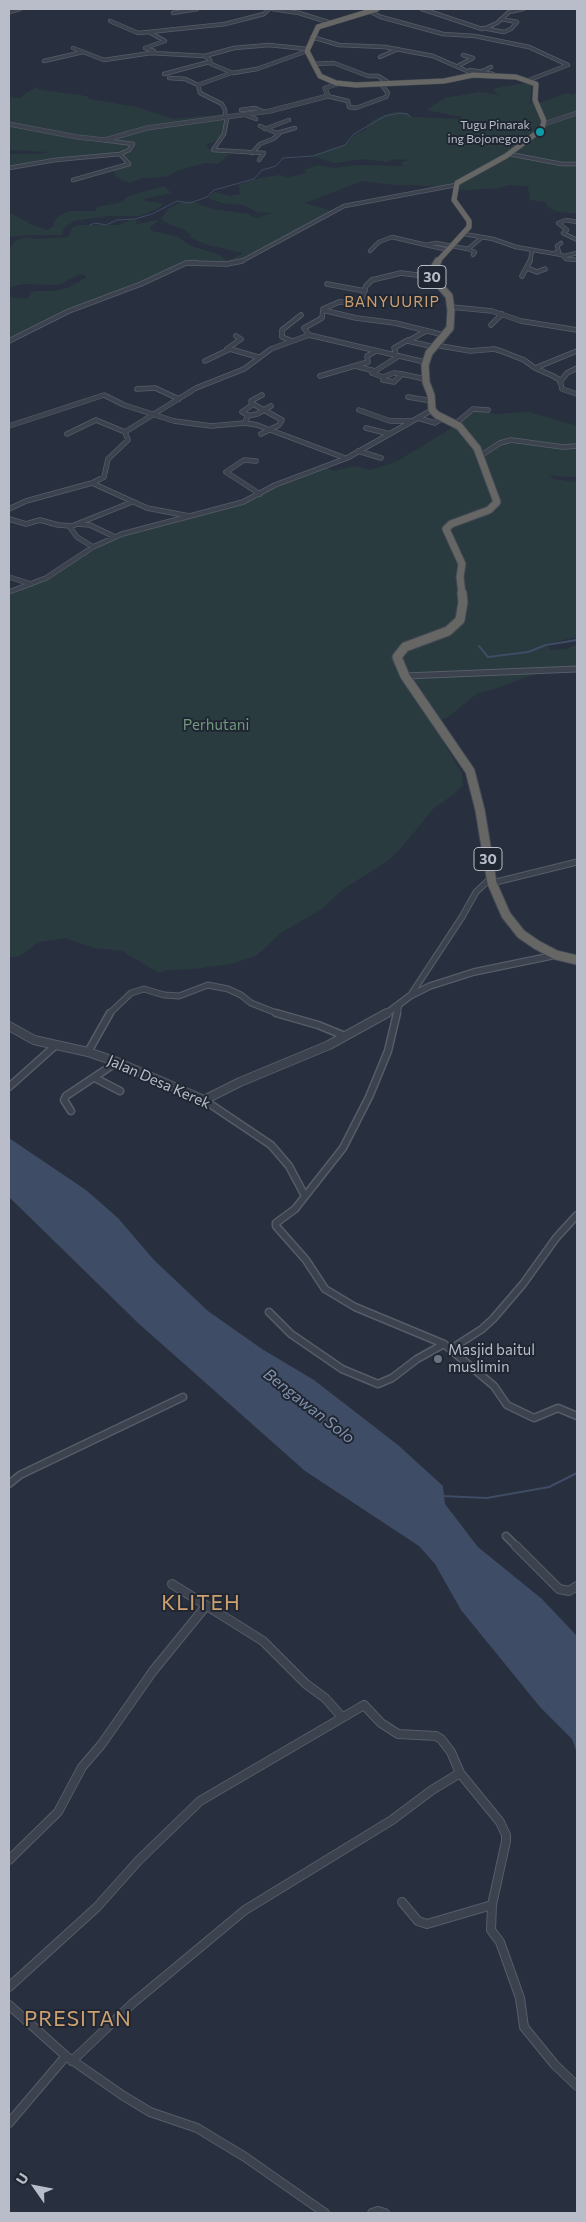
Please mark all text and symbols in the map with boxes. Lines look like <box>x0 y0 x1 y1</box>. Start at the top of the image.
place label: Tugu Pinarak ing Bojonegoro <box>448 118 530 146</box>
marker: Tugu Pinarak ing Bojonegoro <box>534 126 546 138</box>
road number: 30 <box>418 266 446 288</box>
district label: BANYUURIP <box>343 293 441 311</box>
park label: Perhutani <box>183 716 249 734</box>
road number: 30 <box>474 848 502 871</box>
street label: Jalan Desa Kerek <box>105 1051 213 1113</box>
place label: Masjid baitul muslimin <box>448 1341 535 1376</box>
marker: Masjid baitul muslimin <box>432 1353 444 1365</box>
water label: Bengawan Solo <box>260 1364 358 1448</box>
district label: KLITEH <box>160 1590 242 1616</box>
district label: PRESITAN <box>23 2006 133 2032</box>
north arrow <box>10 2162 60 2212</box>
text: U <box>12 2170 32 2187</box>

